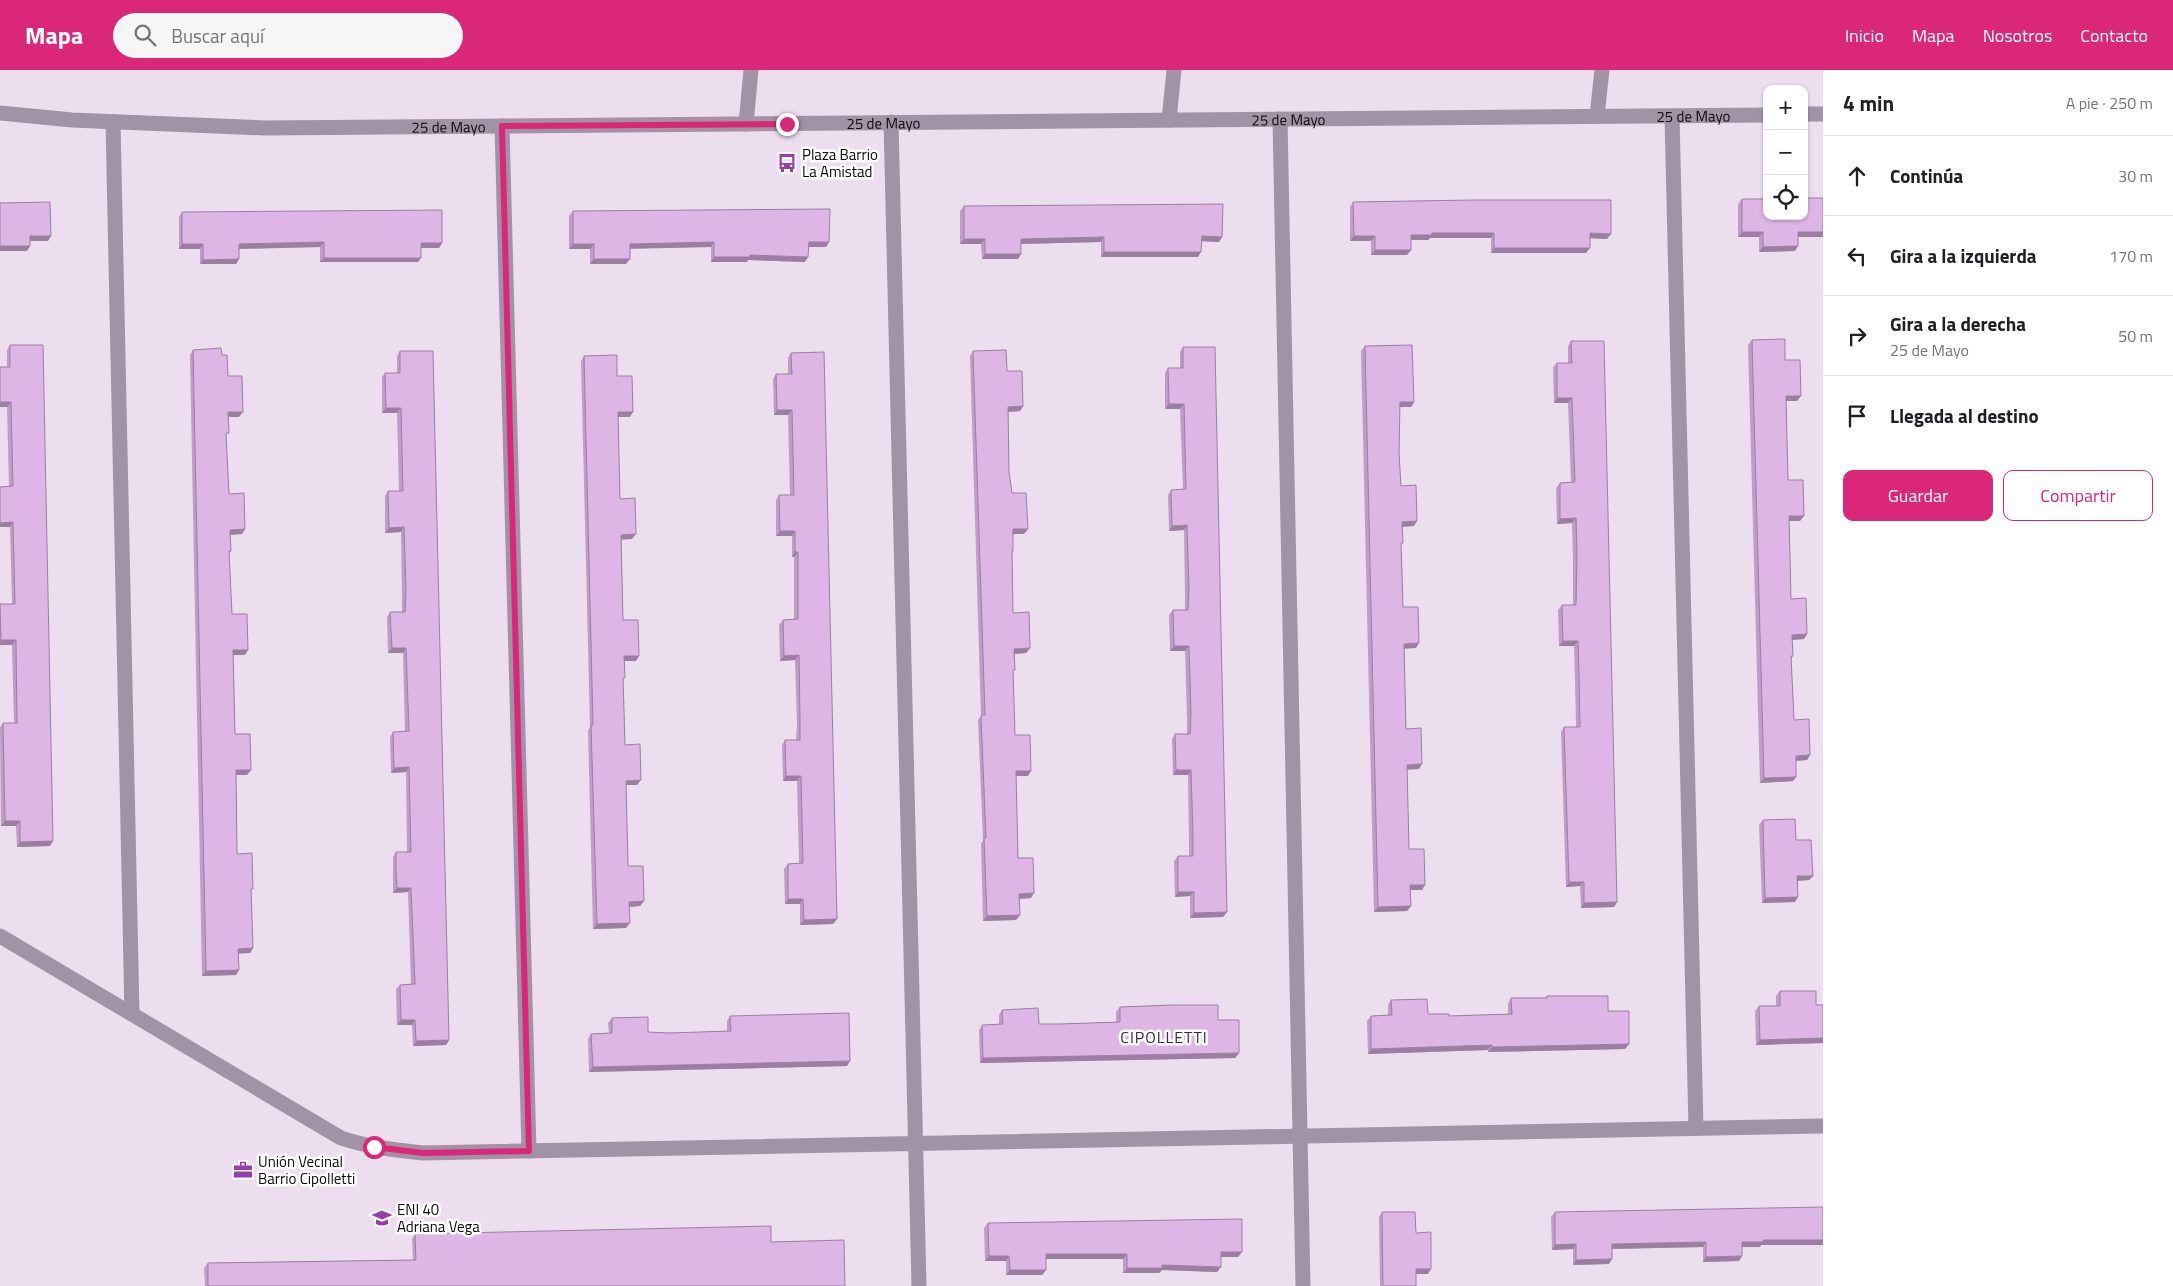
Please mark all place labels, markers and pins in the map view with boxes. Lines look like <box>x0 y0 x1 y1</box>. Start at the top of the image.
place label: Plaza Barrio La Amistad <box>802 143 878 183</box>
bus stop icon: Plaza Barrio La Amistad <box>776 152 798 174</box>
place label: Unión Vecinal Barrio Cipolletti <box>258 1150 355 1190</box>
office icon: Unión Vecinal Barrio Cipolletti <box>232 1159 254 1181</box>
place label: ENI 40 Adriana Vega <box>397 1198 480 1238</box>
school or university icon: ENI 40 Adriana Vega <box>371 1207 393 1229</box>

